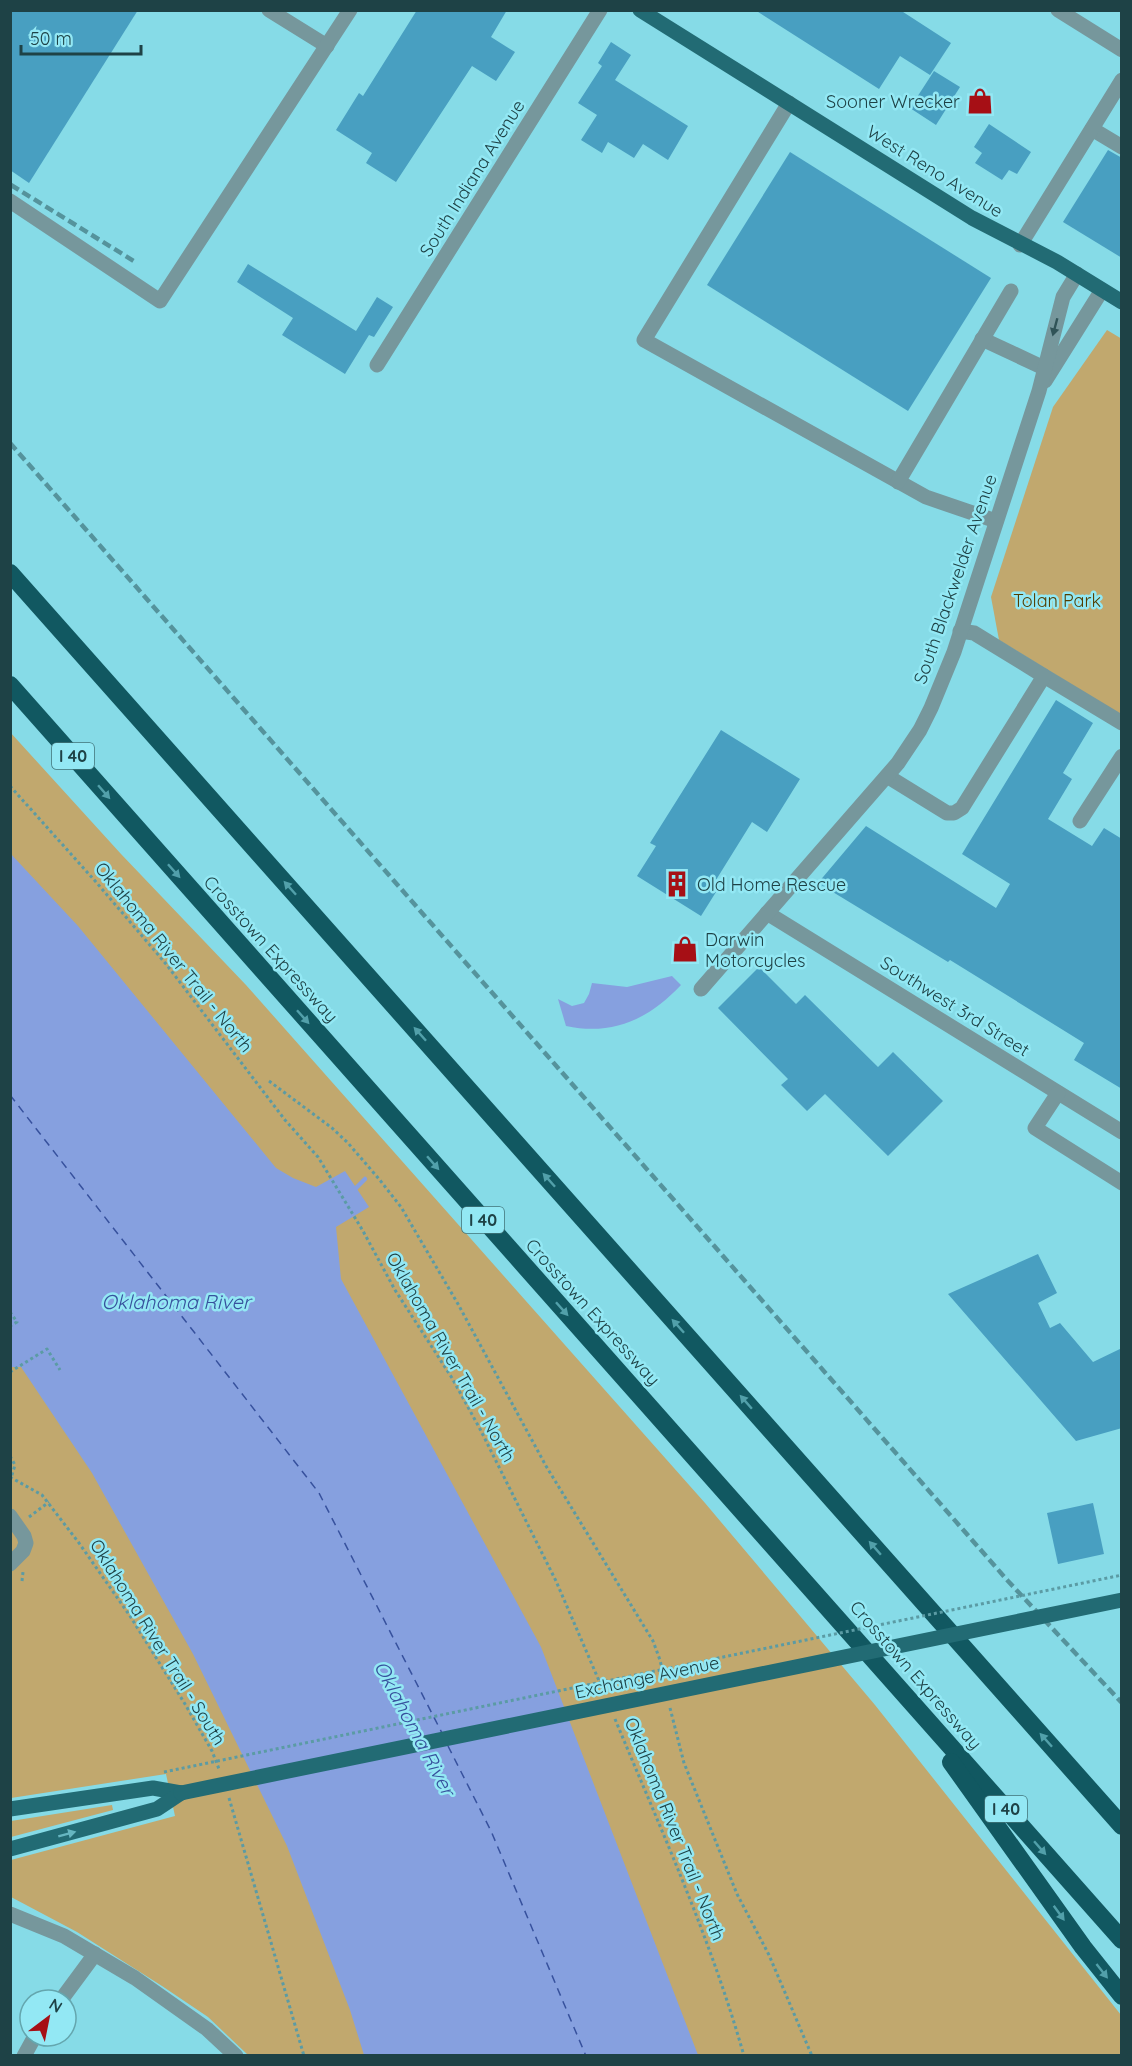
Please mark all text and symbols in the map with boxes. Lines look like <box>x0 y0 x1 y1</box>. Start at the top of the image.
scale bar <box>21 18 141 56</box>
text: 50 m <box>30 27 72 50</box>
shop icon: Sooner Wrecker <box>965 86 995 116</box>
place label: Sooner Wrecker <box>826 90 960 113</box>
street label: South Indiana Avenue <box>414 95 530 261</box>
street label: West Reno Avenue <box>862 120 1008 222</box>
one-way arrow <box>1049 318 1059 336</box>
street label: South Blackwelder Avenue <box>908 471 1002 687</box>
park label: Tolan Park <box>1013 589 1101 612</box>
road number: I 40 <box>52 743 94 769</box>
one-way arrow <box>97 784 110 799</box>
street label: Oklahoma River Trail - North <box>90 857 258 1057</box>
one-way arrow <box>167 863 180 878</box>
building icon: Old Home Rescue <box>662 869 692 899</box>
street label: Crosstown Expressway <box>199 871 343 1027</box>
place label: Old Home Rescue <box>697 873 846 896</box>
one-way arrow <box>284 881 297 896</box>
place label: Darwin Motorcycles <box>705 928 806 972</box>
shop icon: Darwin Motorcycles <box>670 934 700 964</box>
street label: Southwest 3rd Street <box>876 951 1034 1061</box>
one-way arrow <box>297 1009 310 1025</box>
one-way arrow <box>414 1027 427 1042</box>
one-way arrow <box>426 1155 439 1170</box>
one-way arrow <box>543 1173 556 1188</box>
road number: I 40 <box>462 1207 504 1233</box>
street label: Crosstown Expressway <box>521 1234 665 1390</box>
street label: Oklahoma River Trail - North <box>381 1248 521 1466</box>
water label: Oklahoma River <box>101 1289 253 1314</box>
one-way arrow <box>555 1301 568 1316</box>
one-way arrow <box>672 1319 685 1334</box>
one-way arrow <box>740 1395 753 1410</box>
street label: Oklahoma River Trail - South <box>85 1535 231 1749</box>
one-way arrow <box>868 1541 882 1556</box>
street label: Crosstown Expressway <box>845 1596 987 1754</box>
street label: Exchange Avenue <box>573 1650 721 1704</box>
water label: Oklahoma River <box>369 1656 462 1802</box>
street label: Oklahoma River Trail - North <box>620 1714 730 1944</box>
one-way arrow <box>1039 1733 1053 1748</box>
road number: I 40 <box>985 1796 1027 1822</box>
one-way arrow <box>58 1828 76 1838</box>
one-way arrow <box>1033 1840 1046 1855</box>
one-way arrow <box>1053 1905 1065 1921</box>
one-way arrow <box>1096 1963 1109 1979</box>
north arrow <box>18 1988 78 2048</box>
text: N <box>46 1994 66 2017</box>

